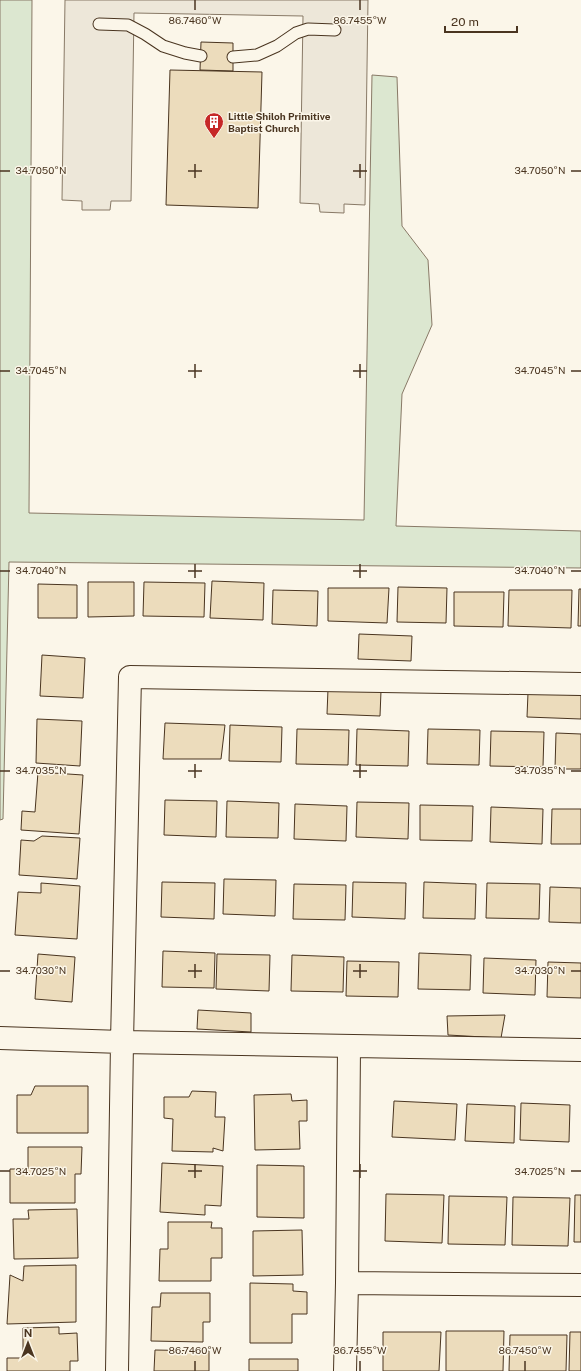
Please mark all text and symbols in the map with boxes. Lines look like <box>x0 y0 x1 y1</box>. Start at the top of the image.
scale bar <box>445 8 517 34</box>
text: 86.7460°W <box>169 14 222 26</box>
text: 86.7455°W <box>333 14 387 26</box>
text: 20 m <box>451 15 479 29</box>
place label: Little Shiloh Primitive Baptist Church <box>228 110 331 134</box>
building icon: Little Shiloh Primitive Baptist Church <box>203 111 225 139</box>
text: 34.7050°N <box>16 164 66 176</box>
text: 34.7050°N <box>515 164 565 176</box>
text: 34.7045°N <box>16 364 67 376</box>
text: 34.7045°N <box>515 364 566 376</box>
text: 34.7040°N <box>16 564 66 576</box>
text: 34.7040°N <box>515 564 565 576</box>
text: 34.7035°N <box>15 764 67 776</box>
text: 34.7035°N <box>514 764 566 776</box>
text: 34.7030°N <box>16 964 66 976</box>
text: 34.7030°N <box>515 964 565 976</box>
text: 34.7025°N <box>16 1165 66 1177</box>
text: 34.7025°N <box>515 1165 565 1177</box>
north arrow <box>8 1323 48 1363</box>
text: N <box>24 1327 32 1339</box>
text: 86.7460°W <box>169 1344 222 1356</box>
text: 86.7455°W <box>333 1344 387 1356</box>
text: 86.7450°W <box>498 1344 552 1356</box>

